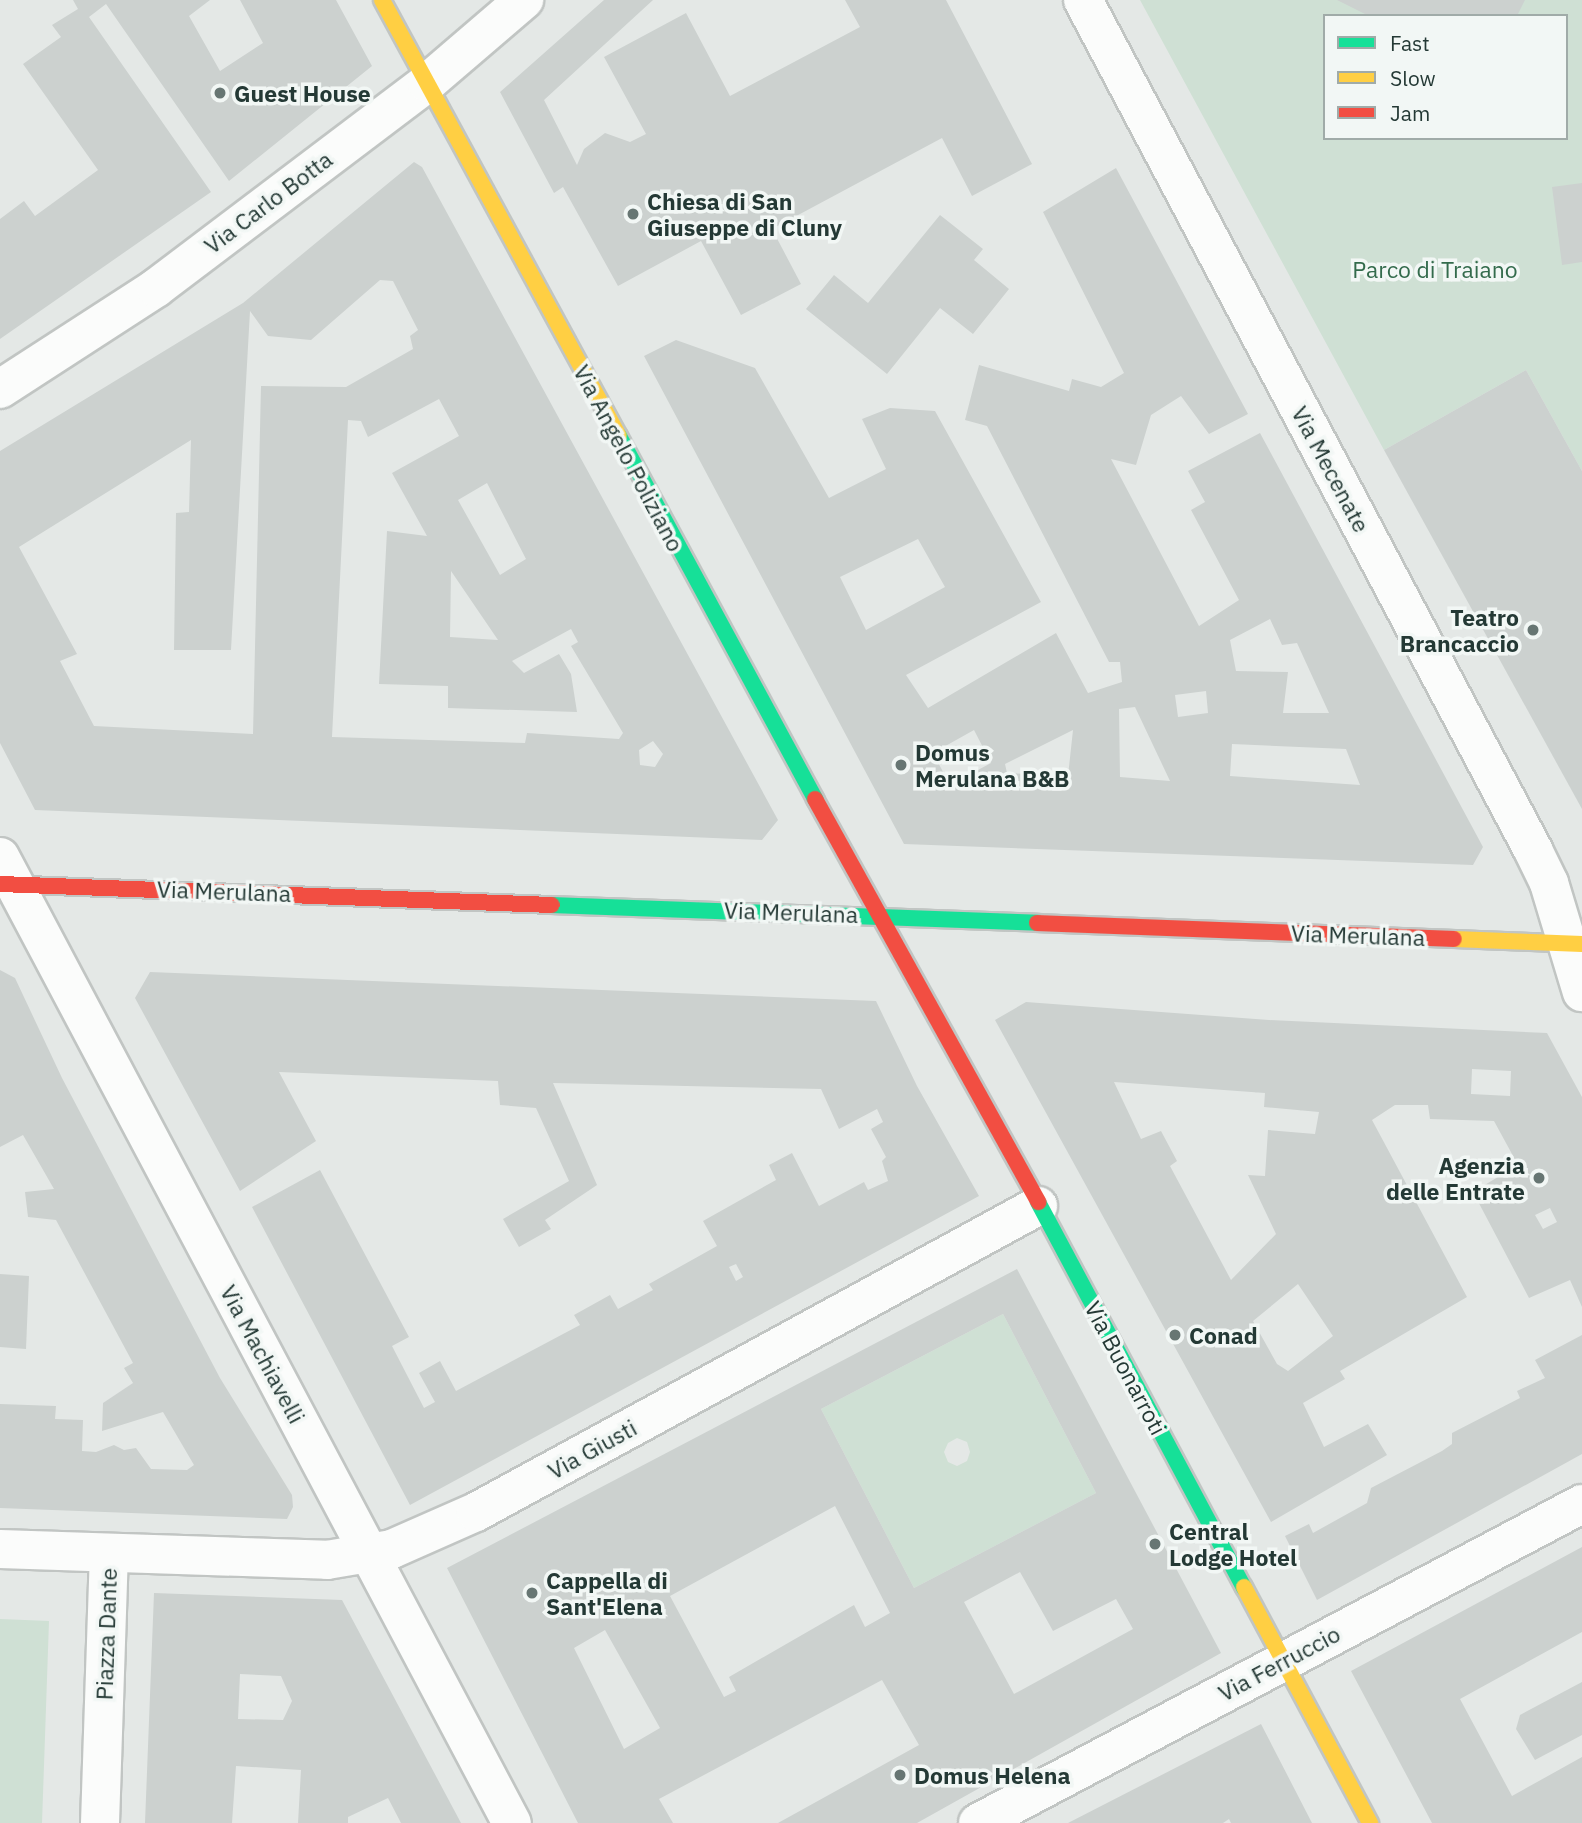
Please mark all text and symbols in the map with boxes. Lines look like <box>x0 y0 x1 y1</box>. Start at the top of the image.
legend <box>1323 14 1568 140</box>
text: Fast <box>1390 29 1430 57</box>
text: Slow <box>1390 64 1436 92</box>
place label: Guest House <box>234 79 371 107</box>
marker: Guest House <box>212 85 228 101</box>
text: Jam <box>1390 99 1430 127</box>
street label: Via Carlo Botta <box>199 145 337 259</box>
place label: Chiesa di San Giuseppe di Cluny <box>647 187 842 241</box>
marker: Chiesa di San Giuseppe di Cluny <box>625 206 641 222</box>
park label: Parco di Traiano <box>1352 255 1518 283</box>
street label: Via Angelo Poliziano <box>568 360 690 556</box>
street label: Via Mecenate <box>1286 401 1376 537</box>
place label: Teatro Brancaccio <box>1400 603 1519 657</box>
marker: Teatro Brancaccio <box>1525 622 1541 638</box>
place label: Domus Merulana B&B <box>915 738 1069 792</box>
marker: Domus Merulana B&B <box>893 757 909 773</box>
street label: Via Merulana <box>156 875 292 907</box>
street label: Via Merulana <box>723 896 859 928</box>
street label: Via Merulana <box>1290 919 1426 951</box>
place label: Agenzia delle Entrate <box>1386 1151 1525 1205</box>
marker: Agenzia delle Entrate <box>1531 1170 1547 1186</box>
street label: Via Machiavelli <box>215 1280 311 1428</box>
street label: Via Buonarroti <box>1079 1297 1173 1439</box>
place label: Conad <box>1189 1321 1258 1349</box>
marker: Conad <box>1167 1327 1183 1343</box>
street label: Via Giusti <box>543 1413 641 1485</box>
place label: Central Lodge Hotel <box>1169 1517 1297 1571</box>
marker: Central Lodge Hotel <box>1147 1536 1163 1552</box>
place label: Cappella di Sant'Elena <box>546 1566 668 1620</box>
street label: Piazza Dante <box>90 1567 122 1701</box>
marker: Cappella di Sant'Elena <box>524 1585 540 1601</box>
street label: Via Ferruccio <box>1213 1619 1345 1707</box>
place label: Domus Helena <box>914 1761 1071 1789</box>
marker: Domus Helena <box>892 1767 908 1783</box>

